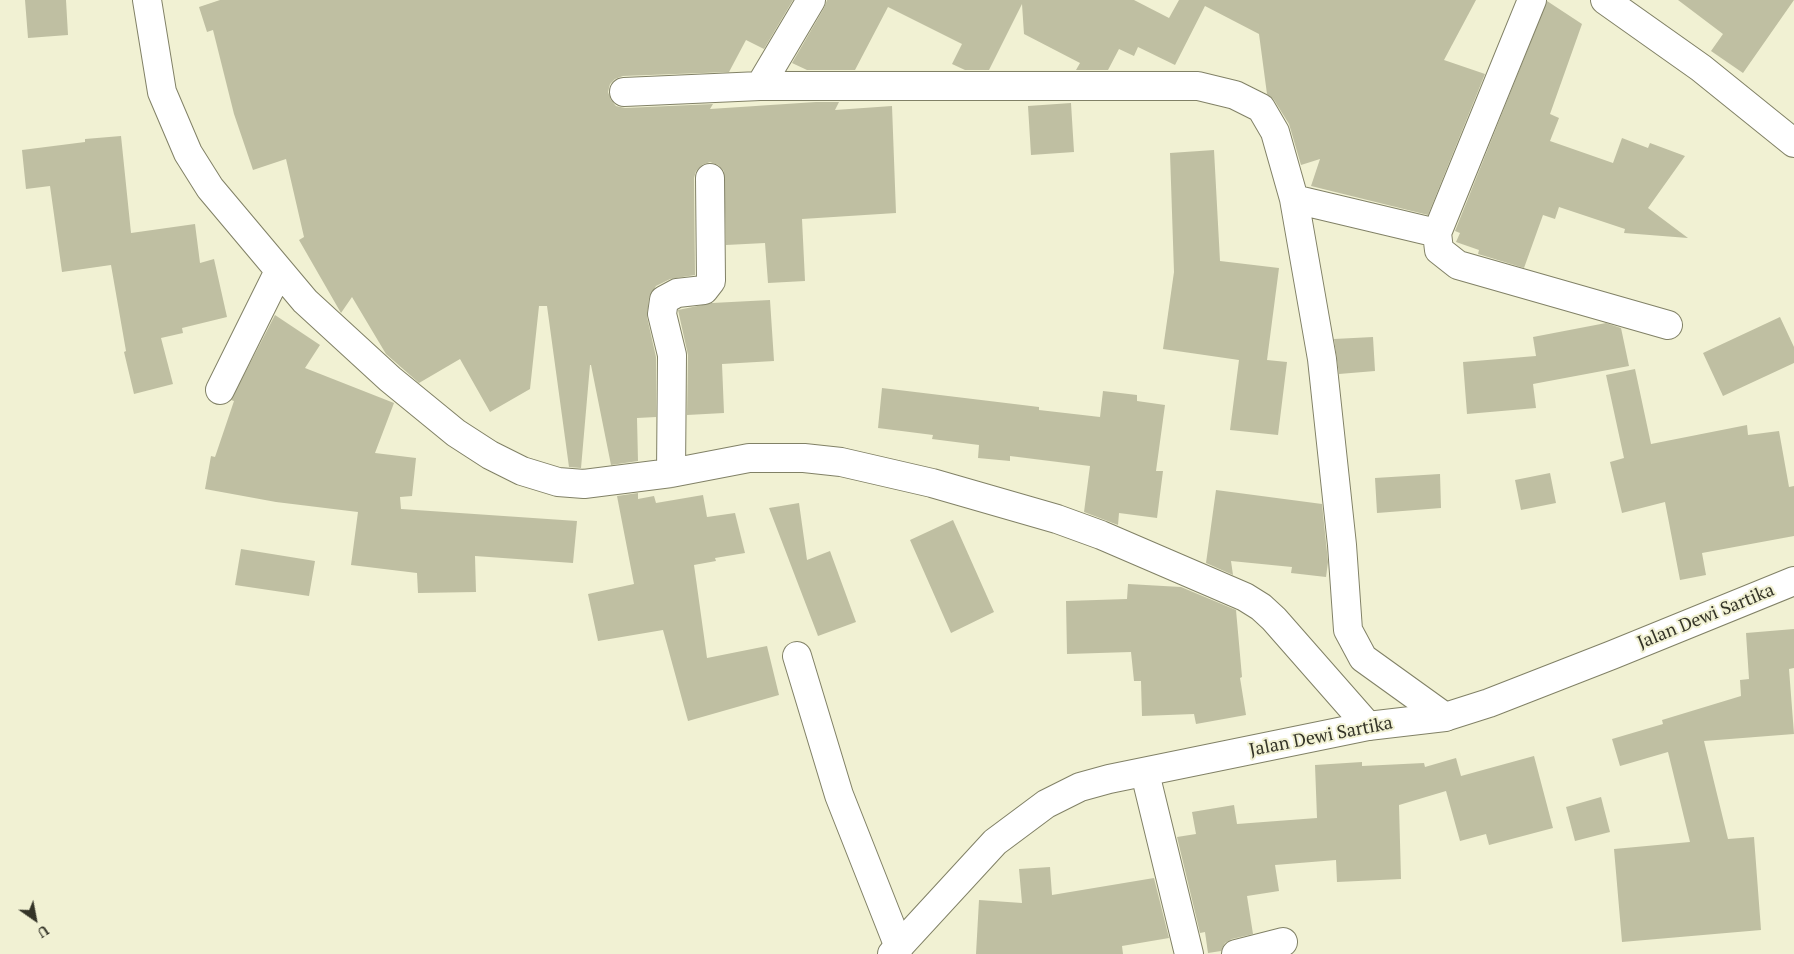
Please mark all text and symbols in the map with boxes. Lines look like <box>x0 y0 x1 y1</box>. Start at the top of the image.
street label: Jalan Dewi Sartika <box>1634 580 1778 654</box>
street label: Jalan Dewi Sartika <box>1247 713 1395 761</box>
north arrow <box>10 894 60 944</box>
text: U <box>34 921 53 943</box>

